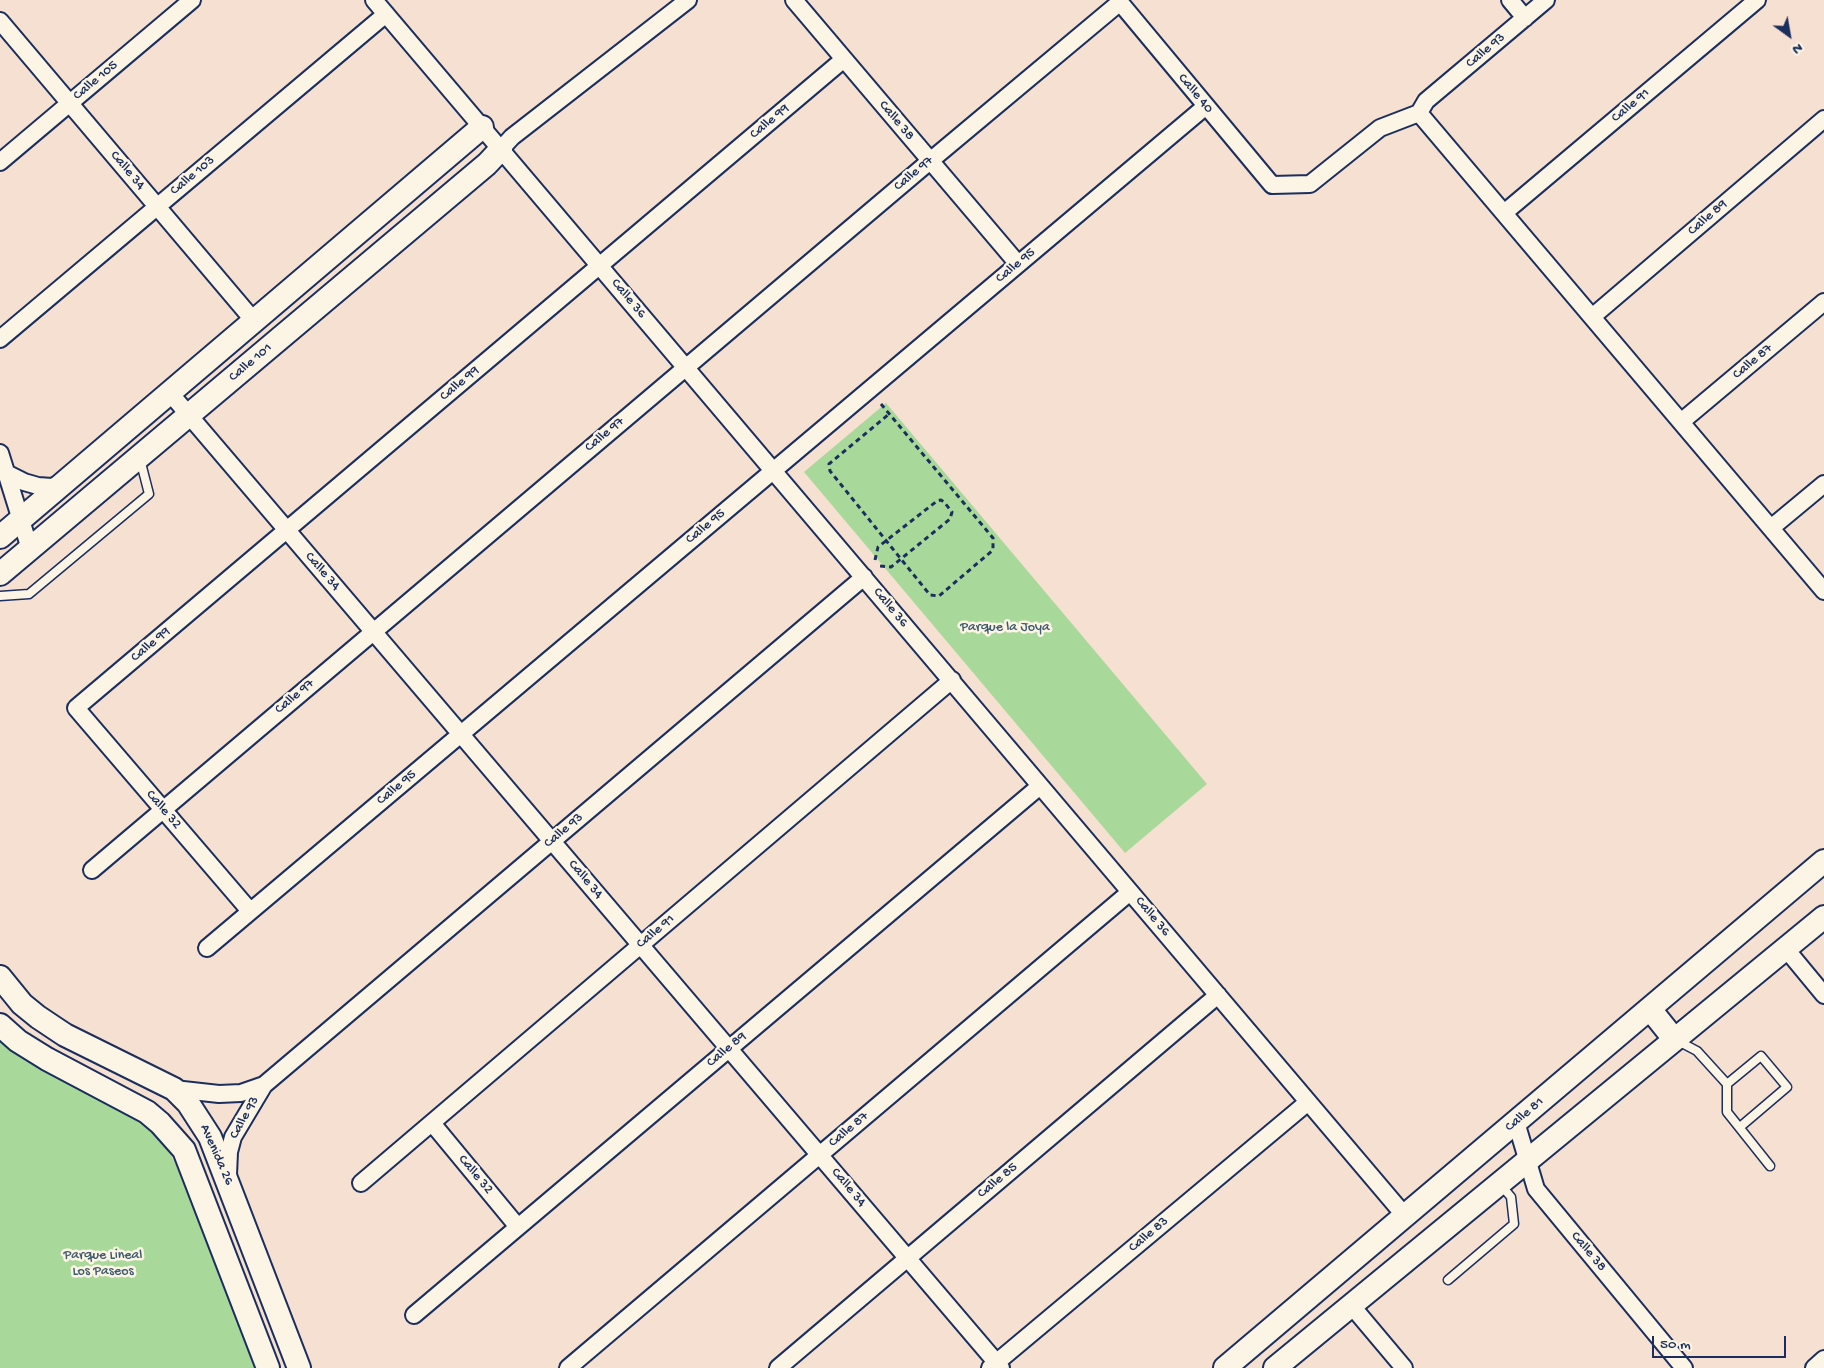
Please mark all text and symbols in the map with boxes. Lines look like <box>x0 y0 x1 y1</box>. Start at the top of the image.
north arrow <box>1764 10 1814 60</box>
street label: Calle 93 <box>1463 30 1509 72</box>
text: N <box>1789 39 1806 58</box>
street label: Calle 105 <box>70 58 122 104</box>
street label: Calle 40 <box>1174 71 1216 117</box>
street label: Calle 91 <box>1608 85 1654 127</box>
street label: Calle 38 <box>874 98 918 144</box>
street label: Calle 99 <box>747 101 793 143</box>
street label: Calle 34 <box>106 148 148 194</box>
street label: Calle 103 <box>167 153 219 199</box>
street label: Calle 97 <box>891 153 937 195</box>
street label: Calle 89 <box>1685 196 1731 240</box>
street label: Calle 95 <box>993 245 1039 287</box>
street label: Calle 36 <box>607 276 649 322</box>
street label: Calle 101 <box>226 340 276 386</box>
street label: Calle 87 <box>1730 340 1776 384</box>
street label: Calle 99 <box>437 363 483 405</box>
street label: Calle 97 <box>582 414 628 456</box>
street label: Calle 95 <box>683 506 729 548</box>
street label: Calle 34 <box>301 549 343 595</box>
street label: Calle 36 <box>869 585 911 631</box>
park label: Parque la Joya <box>960 620 1050 636</box>
street label: Calle 99 <box>128 624 174 666</box>
street label: Calle 97 <box>272 676 318 718</box>
street label: Calle 95 <box>374 767 420 809</box>
street label: Calle 32 <box>142 787 184 833</box>
street label: Calle 93 <box>541 810 587 852</box>
street label: Calle 34 <box>564 857 606 903</box>
street label: Calle 36 <box>1131 894 1173 940</box>
street label: Calle 91 <box>633 911 679 953</box>
street label: Calle 89 <box>704 1029 750 1071</box>
street label: Calle 93 <box>226 1094 264 1142</box>
street label: Calle 81 <box>1502 1094 1548 1136</box>
street label: Calle 87 <box>826 1108 872 1152</box>
street label: Avenida 26 <box>195 1122 237 1188</box>
street label: Calle 32 <box>454 1152 496 1198</box>
street label: Calle 85 <box>975 1159 1021 1203</box>
street label: Calle 34 <box>827 1165 869 1211</box>
street label: Calle 83 <box>1126 1213 1172 1257</box>
street label: Calle 38 <box>1566 1229 1610 1275</box>
park label: Parque Lineal Los Paseos <box>64 1248 142 1280</box>
scale bar <box>1654 1326 1788 1358</box>
text: 50 m <box>1660 1336 1691 1354</box>

